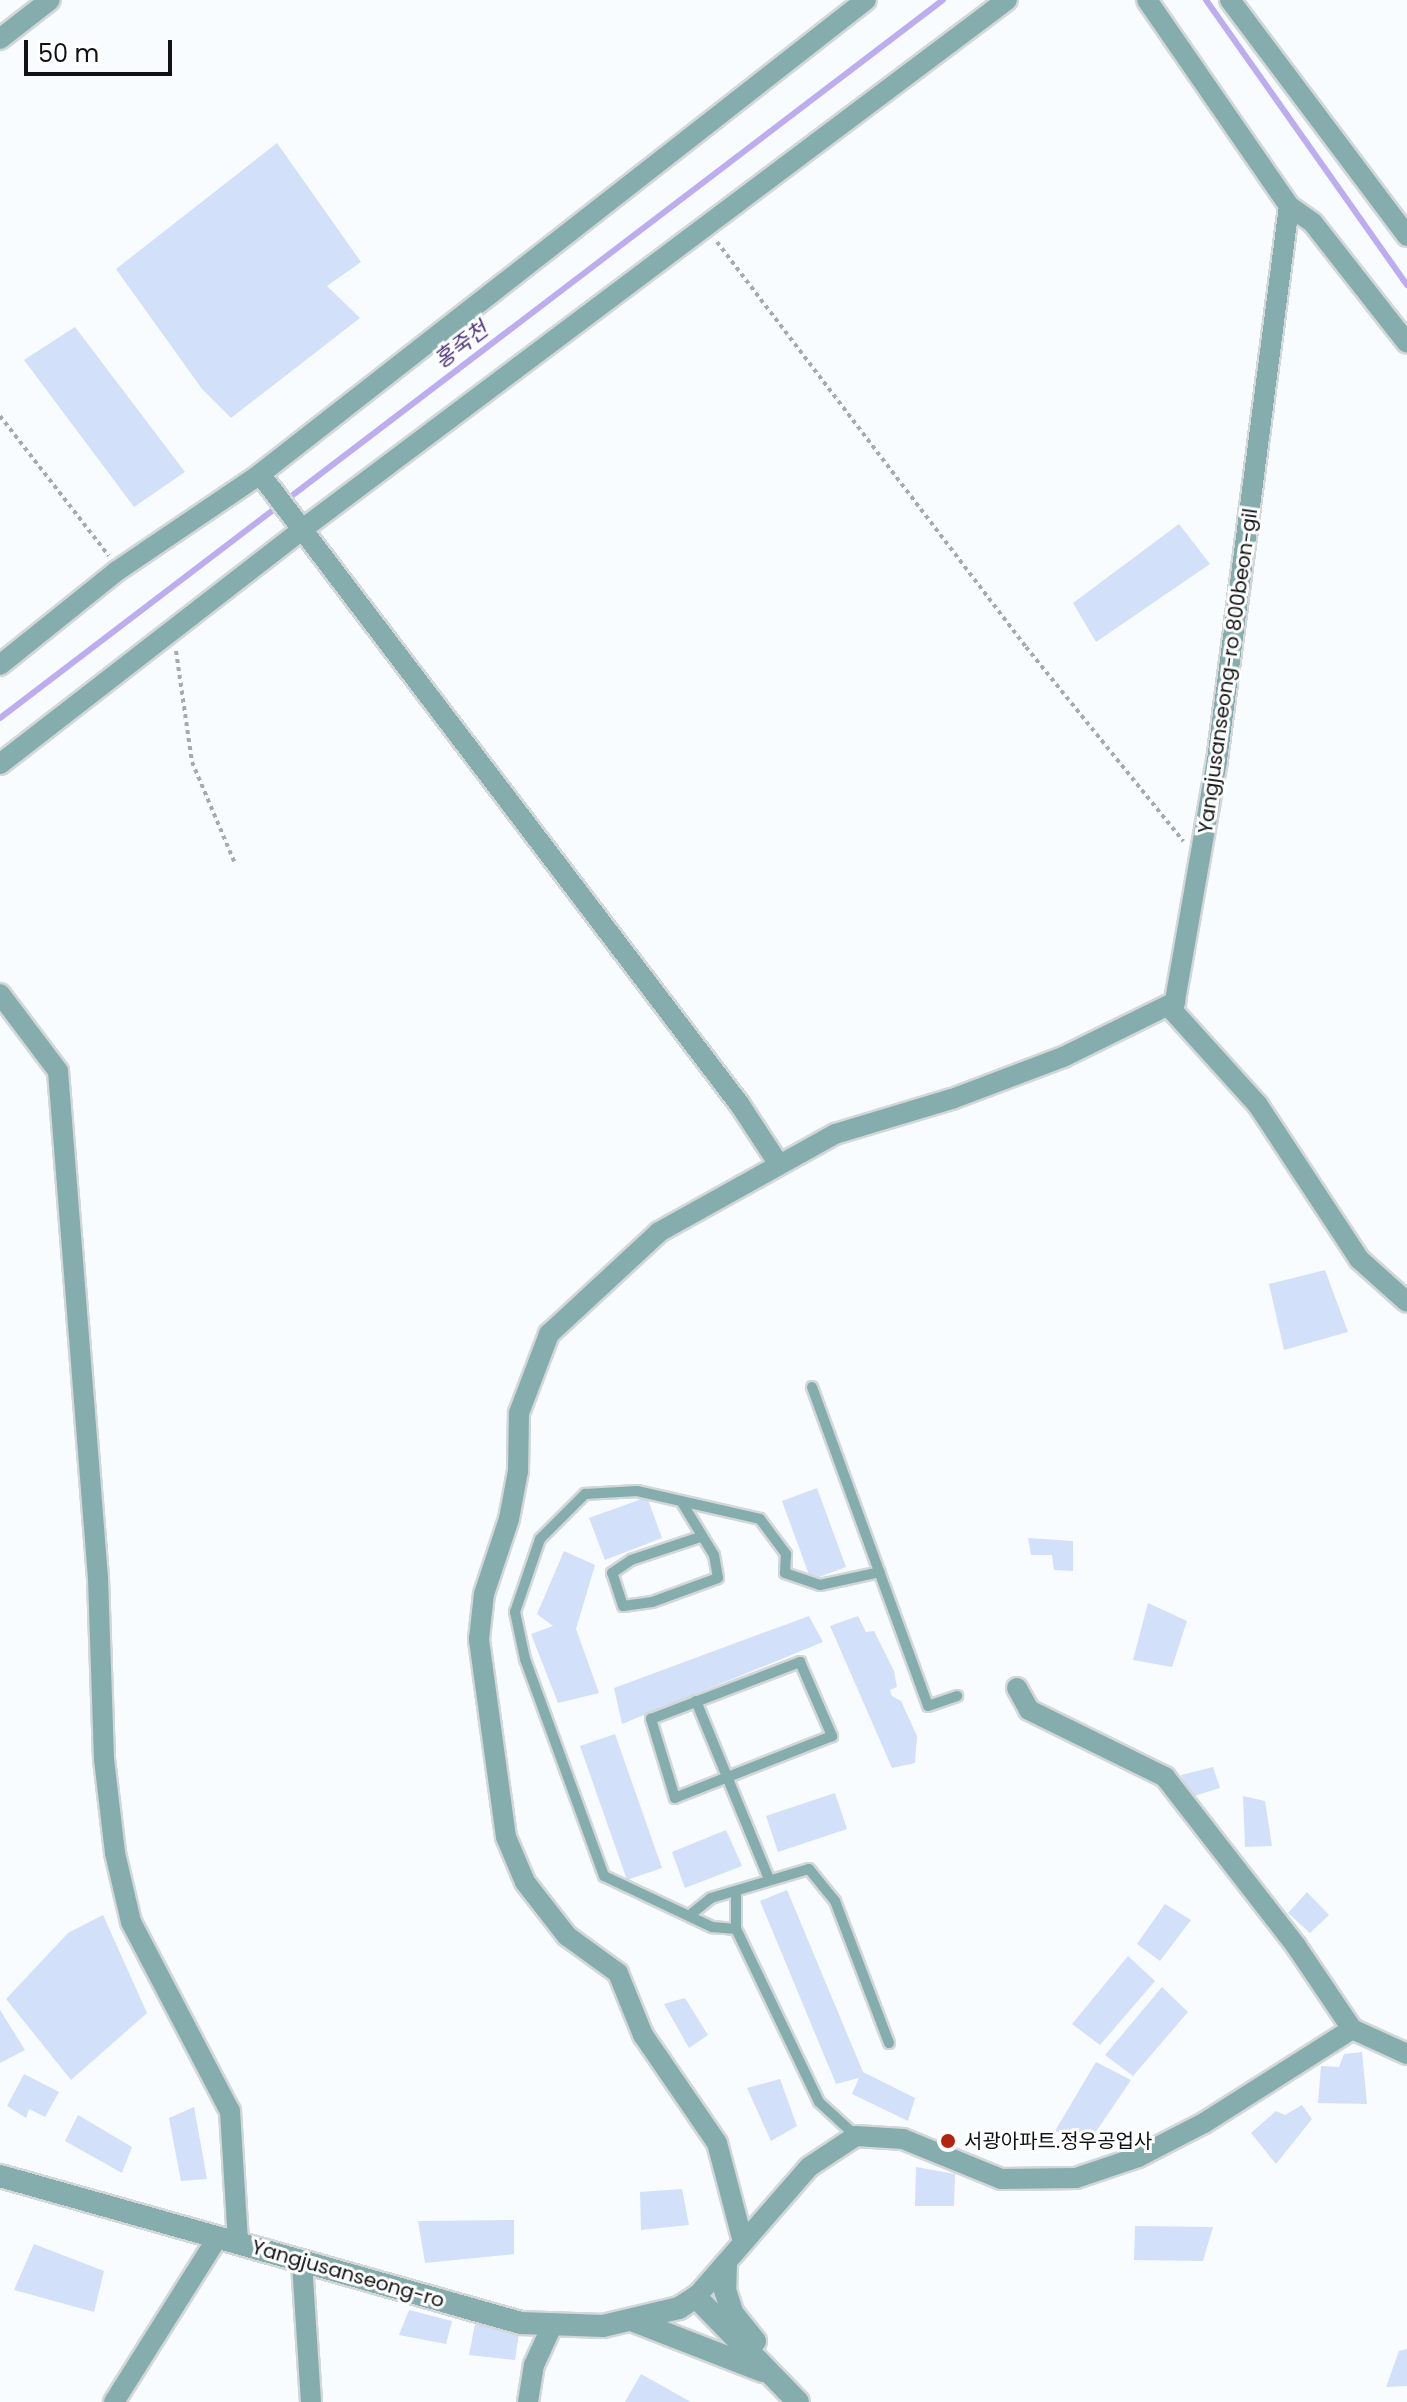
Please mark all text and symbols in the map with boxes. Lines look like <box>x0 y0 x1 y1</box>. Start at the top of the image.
scale bar <box>28 24 176 74</box>
text: 50 m <box>38 37 99 70</box>
water label: 홍죽천 <box>429 316 493 374</box>
street label: Yangjusanseong-ro 800beon-gil <box>1193 507 1263 835</box>
place label: 서광아파트.정우공업사 <box>964 2129 1152 2153</box>
marker: 서광아파트.정우공업사 <box>939 2132 957 2150</box>
street label: Yangjusanseong-ro <box>249 2235 447 2313</box>

